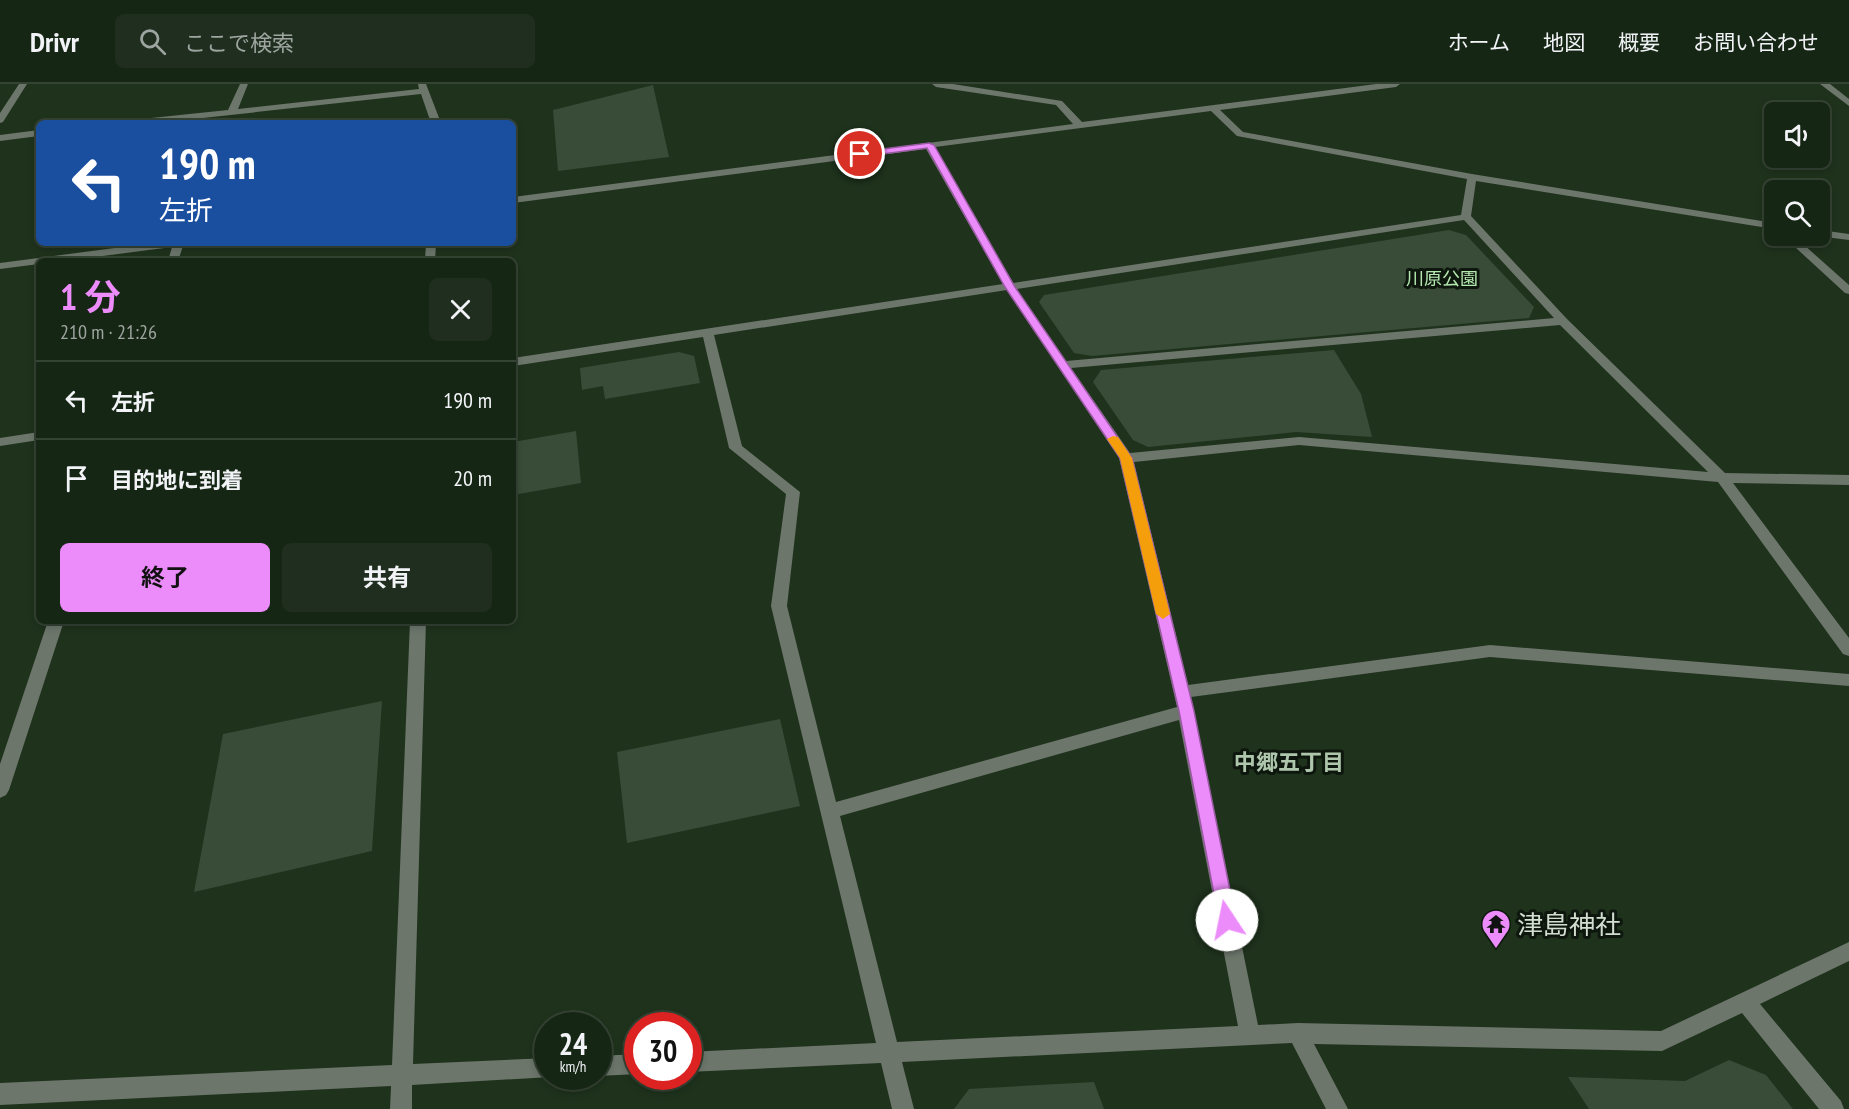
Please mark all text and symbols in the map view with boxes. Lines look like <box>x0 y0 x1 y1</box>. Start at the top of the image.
search box <box>115 14 535 68</box>
text: Drivr <box>30 23 79 60</box>
icon: search <box>136 25 169 58</box>
text: ここで検索 <box>184 29 294 57</box>
text: ホーム <box>1448 29 1510 56</box>
text: 地図 <box>1543 29 1585 56</box>
text: 概要 <box>1618 29 1660 56</box>
text: お問い合わせ <box>1693 29 1819 56</box>
map controls <box>1764 102 1830 246</box>
button: sound <box>1764 102 1830 168</box>
pin <box>834 128 885 179</box>
text: 190 m <box>159 136 256 191</box>
icon: arrive <box>843 137 876 170</box>
icon: left <box>60 144 138 222</box>
button: search <box>1764 180 1830 246</box>
text: 左折 <box>159 193 213 227</box>
park label: 川原公園 <box>1406 267 1478 290</box>
text: 1 分 <box>60 273 121 320</box>
button: close <box>429 278 492 341</box>
text: 210 m · 21:26 <box>60 319 157 345</box>
icon: left <box>60 384 93 417</box>
text: 190 m <box>443 386 492 414</box>
text: 左折 <box>111 388 155 416</box>
icon: arrive <box>60 462 93 495</box>
text: 20 m <box>453 464 492 492</box>
text: 目的地に到着 <box>111 466 243 494</box>
button: 終了 <box>60 543 270 612</box>
button: 共有 <box>282 543 492 612</box>
district label: 中郷五丁目 <box>1234 748 1344 776</box>
position arrow <box>1195 888 1259 952</box>
temple icon: 津島神社 <box>1480 908 1512 950</box>
place label: 津島神社 <box>1517 908 1621 941</box>
speed limit sign: 30 <box>624 1012 702 1090</box>
text: 24 <box>559 1024 587 1063</box>
text: km/h <box>560 1057 586 1076</box>

